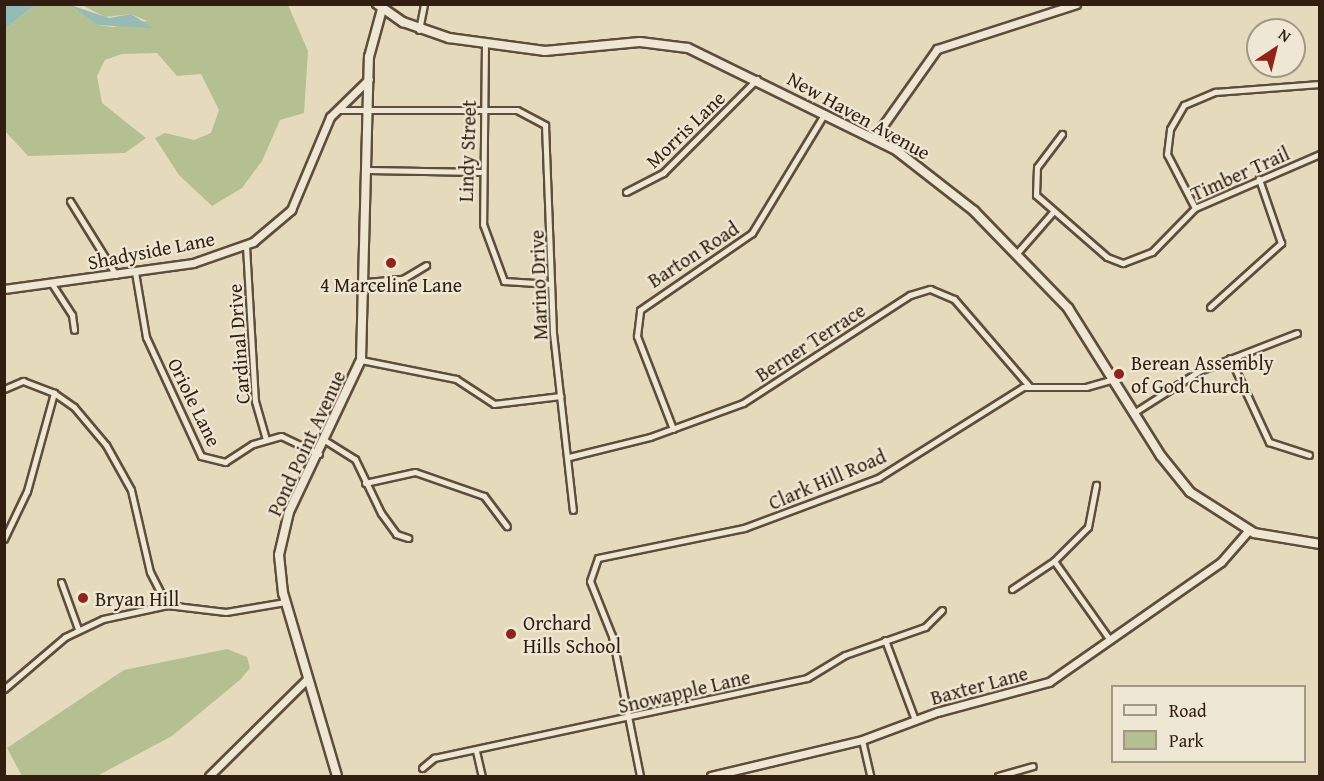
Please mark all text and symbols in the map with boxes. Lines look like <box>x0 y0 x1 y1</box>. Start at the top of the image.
north arrow <box>1246 18 1306 78</box>
text: N <box>1274 22 1296 48</box>
street label: New Haven Avenue <box>783 66 935 164</box>
street label: Morris Lane <box>640 85 730 173</box>
street label: Lindy Street <box>453 99 481 203</box>
street label: Timber Trail <box>1187 141 1293 205</box>
street label: Barton Road <box>643 216 743 292</box>
street label: Shadyside Lane <box>85 226 217 274</box>
street label: Marino Drive <box>524 229 552 341</box>
marker: 4 Marceline Lane <box>384 256 398 270</box>
place label: 4 Marceline Lane <box>320 272 462 296</box>
street label: Cardinal Drive <box>222 283 254 405</box>
street label: Berner Terrace <box>751 298 869 386</box>
place label: Berean Assembly of God Church <box>1131 350 1274 397</box>
street label: Oriole Lane <box>163 354 227 450</box>
street label: Pond Point Avenue <box>262 366 350 520</box>
marker: Berean Assembly of God Church <box>1112 367 1126 381</box>
street label: Clark Hill Road <box>765 444 889 514</box>
place label: Bryan Hill <box>95 586 179 610</box>
marker: Bryan Hill <box>76 591 90 605</box>
place label: Orchard Hills School <box>523 610 621 657</box>
marker: Orchard Hills School <box>504 627 518 641</box>
street label: Baxter Lane <box>928 660 1030 710</box>
street label: Snowapple Lane <box>616 664 752 718</box>
legend <box>1111 685 1306 763</box>
text: Road <box>1169 697 1207 724</box>
text: Park <box>1169 727 1204 754</box>

